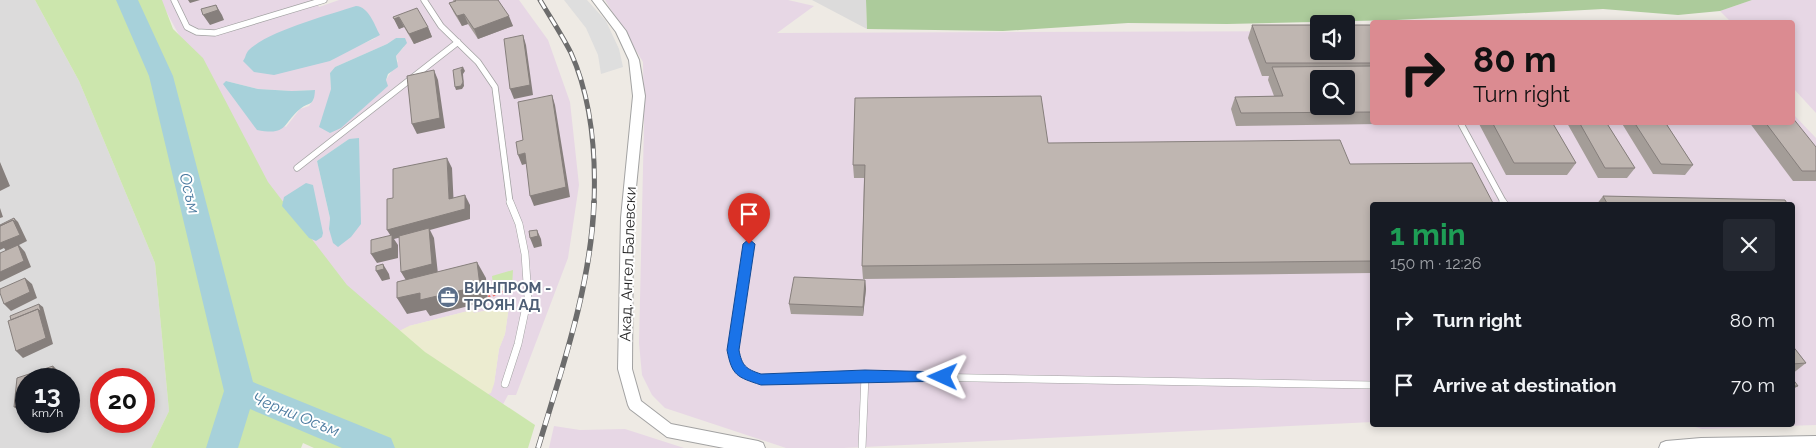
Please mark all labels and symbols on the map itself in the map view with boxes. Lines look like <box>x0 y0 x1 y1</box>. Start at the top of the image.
water label: Осъм <box>175 171 204 215</box>
street label: Акад. Ангел Балевски <box>616 186 640 342</box>
pin <box>728 193 770 244</box>
place label: ВИНПРОМ - ТРОЯН АД <box>464 279 551 314</box>
office icon: ВИНПРОМ - ТРОЯН АД <box>436 285 460 309</box>
position arrow <box>916 350 968 402</box>
speed limit sign: 20 <box>90 368 155 433</box>
water label: Черни Осъм <box>250 388 342 441</box>

